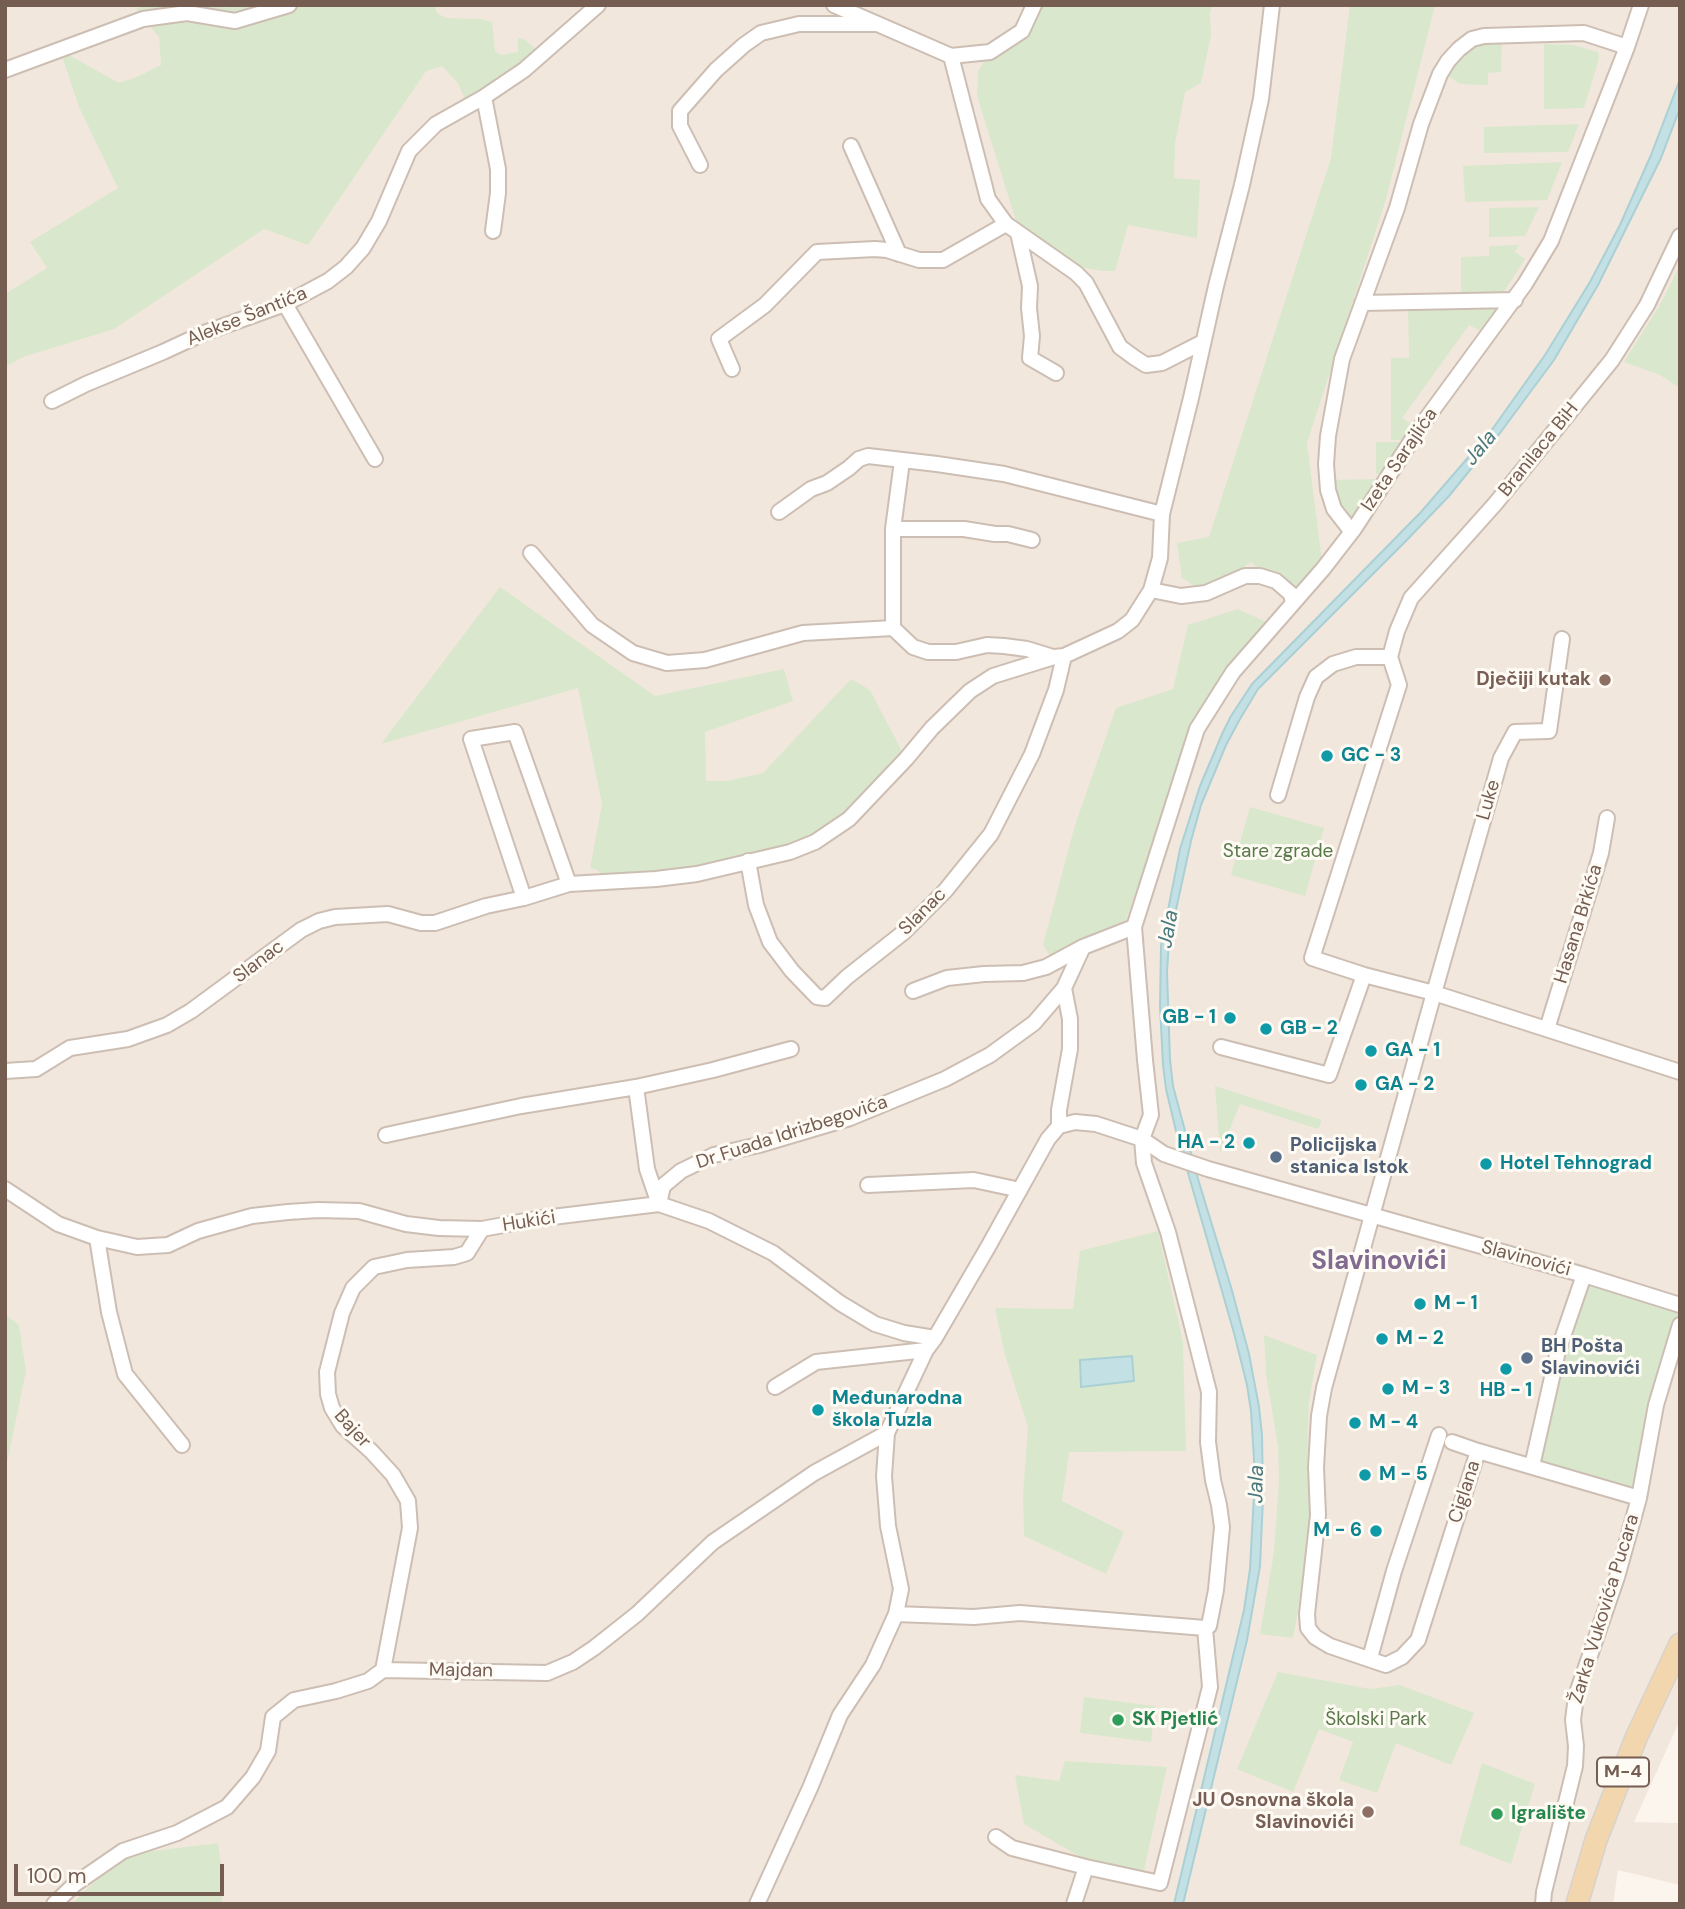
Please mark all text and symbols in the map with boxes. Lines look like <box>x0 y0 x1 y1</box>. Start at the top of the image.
street label: Alekse Šantića <box>184 283 310 351</box>
street label: Branilaca BiH <box>1494 398 1584 502</box>
street label: Izeta Sarajlića <box>1357 404 1443 516</box>
water label: Jala <box>1459 425 1503 471</box>
place label: Dječiji kutak <box>1476 669 1591 691</box>
marker: Dječiji kutak <box>1597 672 1613 688</box>
place label: GC - 3 <box>1341 745 1401 767</box>
marker: GC - 3 <box>1319 748 1335 764</box>
street label: Luke <box>1472 777 1506 823</box>
park label: Stare zgrade <box>1223 841 1333 863</box>
street label: Hasana Brkića <box>1550 862 1608 986</box>
street label: Slanac <box>895 884 951 940</box>
water label: Jala <box>1153 908 1185 950</box>
street label: Slanac <box>229 936 289 988</box>
place label: GB - 1 <box>1162 1007 1216 1029</box>
marker: GB - 1 <box>1222 1010 1238 1026</box>
place label: GB - 2 <box>1280 1018 1338 1040</box>
marker: GB - 2 <box>1258 1021 1274 1037</box>
place label: GA - 1 <box>1385 1040 1440 1062</box>
marker: GA - 1 <box>1363 1043 1379 1059</box>
place label: GA - 2 <box>1375 1074 1434 1096</box>
marker: GA - 2 <box>1353 1077 1369 1093</box>
street label: Dr Fuada Idrizbegovića <box>693 1091 891 1175</box>
place label: HA - 2 <box>1177 1132 1235 1154</box>
marker: HA - 2 <box>1241 1135 1257 1151</box>
place label: Policijska stanica Istok <box>1290 1135 1409 1179</box>
marker: Policijska stanica Istok <box>1268 1149 1284 1165</box>
place label: Hotel Tehnograd <box>1500 1153 1652 1175</box>
marker: Hotel Tehnograd <box>1478 1156 1494 1172</box>
street label: Hukići <box>501 1207 557 1237</box>
street label: Slavinovići <box>1479 1236 1573 1282</box>
district label: Slavinovići <box>1311 1246 1447 1278</box>
place label: M - 1 <box>1434 1293 1478 1315</box>
marker: M - 1 <box>1412 1296 1428 1312</box>
place label: M - 2 <box>1396 1328 1444 1350</box>
marker: M - 2 <box>1374 1331 1390 1347</box>
place label: BH Pošta Slavinovići <box>1541 1336 1640 1380</box>
marker: BH Pošta Slavinovići <box>1519 1350 1535 1366</box>
marker: HB - 1 <box>1498 1361 1514 1377</box>
place label: M - 3 <box>1402 1378 1450 1400</box>
place label: HB - 1 <box>1480 1380 1532 1402</box>
marker: M - 3 <box>1380 1381 1396 1397</box>
place label: Međunarodna škola Tuzla <box>832 1388 962 1432</box>
marker: Međunarodna škola Tuzla <box>810 1402 826 1418</box>
street label: Bajer <box>329 1405 375 1453</box>
place label: M - 4 <box>1369 1412 1418 1434</box>
marker: M - 4 <box>1347 1415 1363 1431</box>
street label: Ciglana <box>1444 1458 1486 1526</box>
place label: M - 5 <box>1379 1464 1428 1486</box>
water label: Jala <box>1244 1465 1270 1503</box>
marker: M - 5 <box>1357 1467 1373 1483</box>
street label: Žarka Vukovića Pucara <box>1565 1512 1645 1706</box>
place label: M - 6 <box>1313 1520 1362 1542</box>
marker: M - 6 <box>1368 1523 1384 1539</box>
street label: Majdan <box>429 1659 493 1683</box>
place label: SK Pjetlić <box>1132 1709 1219 1731</box>
park label: Školski Park <box>1325 1709 1427 1731</box>
marker: SK Pjetlić <box>1110 1712 1126 1728</box>
road number: M-4 <box>1597 1758 1649 1786</box>
place label: JU Osnovna škola Slavinovići <box>1192 1790 1354 1834</box>
place label: Igralište <box>1511 1803 1586 1825</box>
marker: JU Osnovna škola Slavinovići <box>1360 1804 1376 1820</box>
marker: Igralište <box>1489 1806 1505 1822</box>
scale bar <box>18 1850 228 1894</box>
text: 100 m <box>27 1862 87 1890</box>

